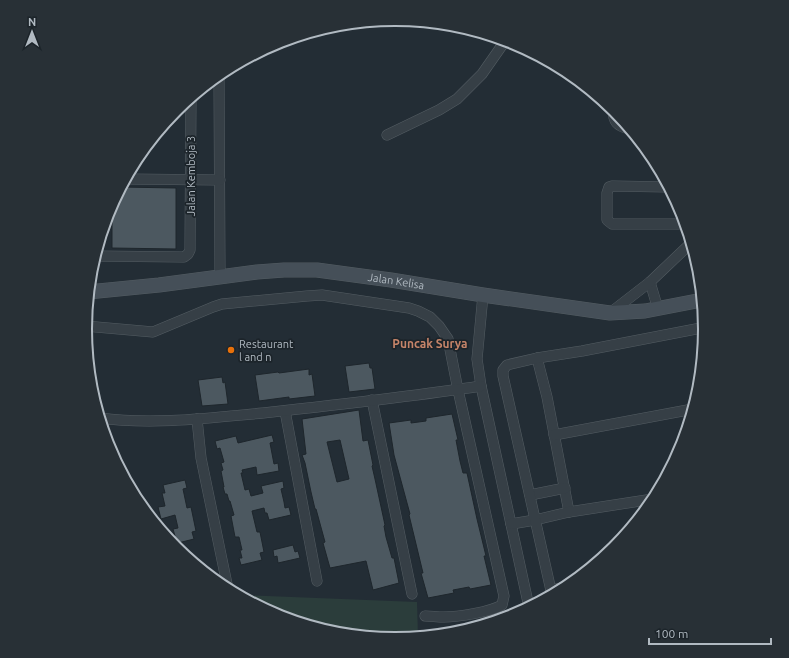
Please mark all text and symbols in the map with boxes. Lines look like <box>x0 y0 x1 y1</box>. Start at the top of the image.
north arrow <box>12 12 52 52</box>
text: N <box>28 16 36 28</box>
street label: Jalan Kemboja 3 <box>185 136 197 216</box>
street label: Jalan Kelisa <box>367 271 425 291</box>
district label: Puncak Surya <box>392 337 468 350</box>
place label: Restaurant l and n <box>239 338 294 363</box>
marker: Restaurant l and n <box>226 345 236 355</box>
scale bar <box>649 620 771 646</box>
text: 100 m <box>655 627 688 640</box>

